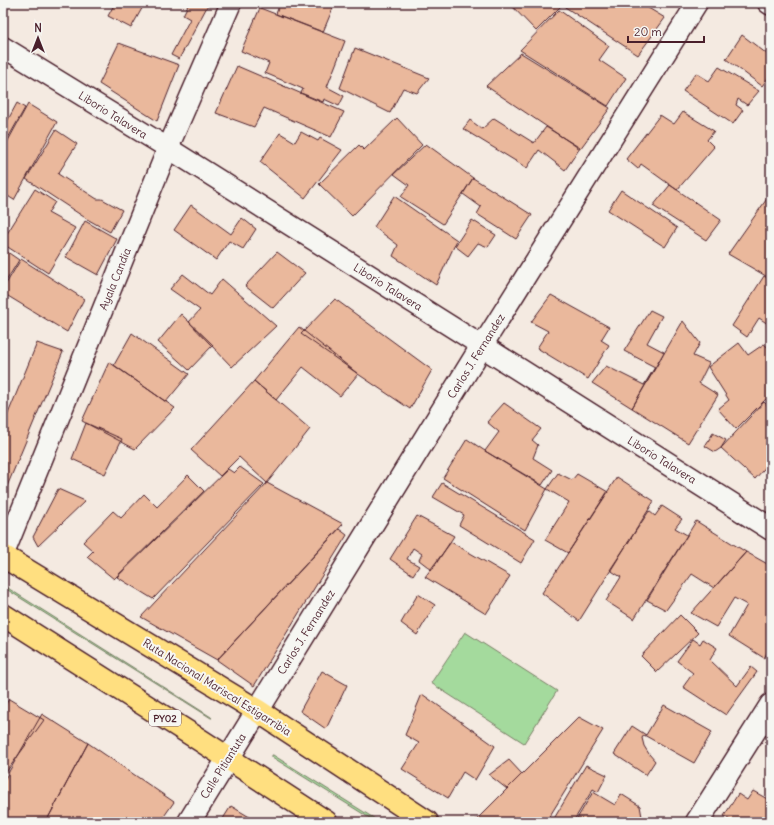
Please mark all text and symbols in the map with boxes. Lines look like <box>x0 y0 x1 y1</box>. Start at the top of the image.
north arrow <box>18 18 58 58</box>
scale bar <box>628 18 704 44</box>
text: N <box>34 21 42 35</box>
text: 20 m <box>634 24 662 39</box>
street label: Liborio Talavera <box>76 88 150 142</box>
street label: Ayala Candia <box>96 246 134 312</box>
street label: Liborio Talavera <box>351 260 425 314</box>
street label: Carlos J. Fernandez <box>444 311 508 401</box>
street label: Liborio Talavera <box>625 433 699 487</box>
street label: Carlos J. Fernandez <box>274 587 338 677</box>
street label: Ruta Nacional Mariscal Estigarribia <box>140 636 294 738</box>
road number: PY02 <box>149 710 181 726</box>
street label: Calle Pitiantuta <box>197 731 249 801</box>

